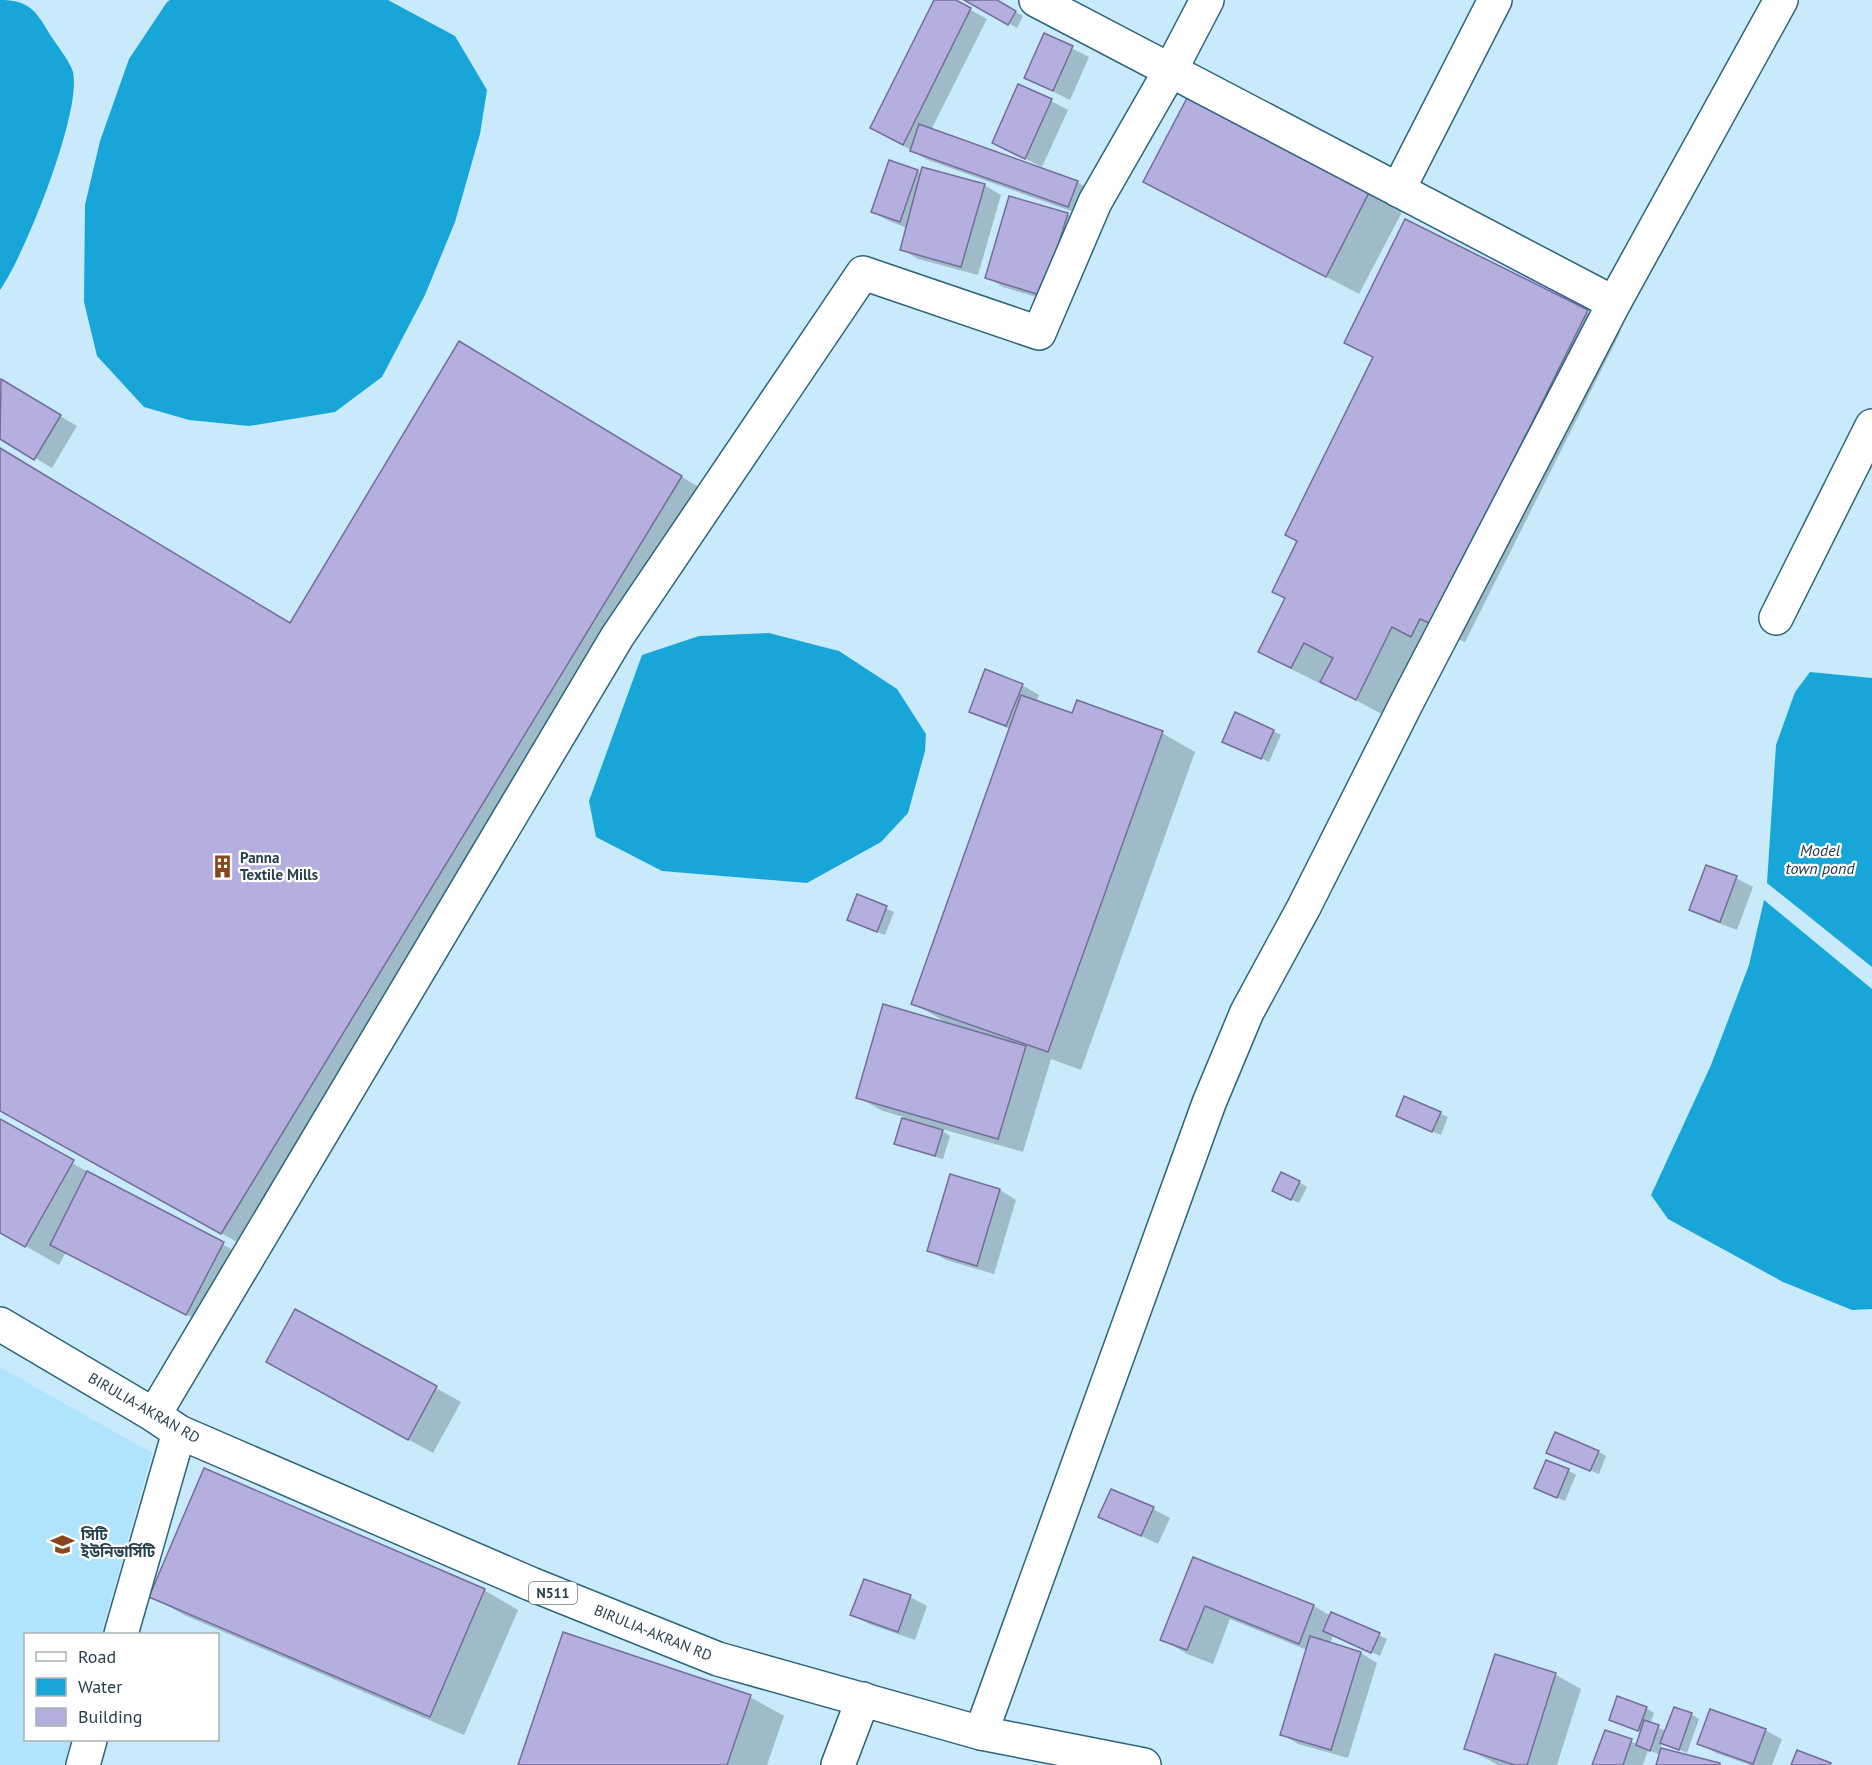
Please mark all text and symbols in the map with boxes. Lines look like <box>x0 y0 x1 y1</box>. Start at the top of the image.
water label: Model town pond <box>1785 840 1855 878</box>
place label: Panna Textile Mills <box>240 848 318 884</box>
building icon: Panna Textile Mills <box>209 854 235 880</box>
street label: BIRULIA-AKRAN RD <box>85 1368 203 1447</box>
place label: সিটি ইউনিভার্সিটি <box>80 1525 156 1561</box>
school or university icon: সিটি ইউনিভার্সিটি <box>50 1531 76 1557</box>
road number: N511 <box>529 1582 577 1604</box>
street label: BIRULIA-AKRAN RD <box>591 1600 715 1665</box>
legend <box>24 1633 219 1741</box>
text: Road <box>78 1645 116 1668</box>
text: Water <box>78 1675 122 1698</box>
text: Building <box>78 1705 142 1728</box>

